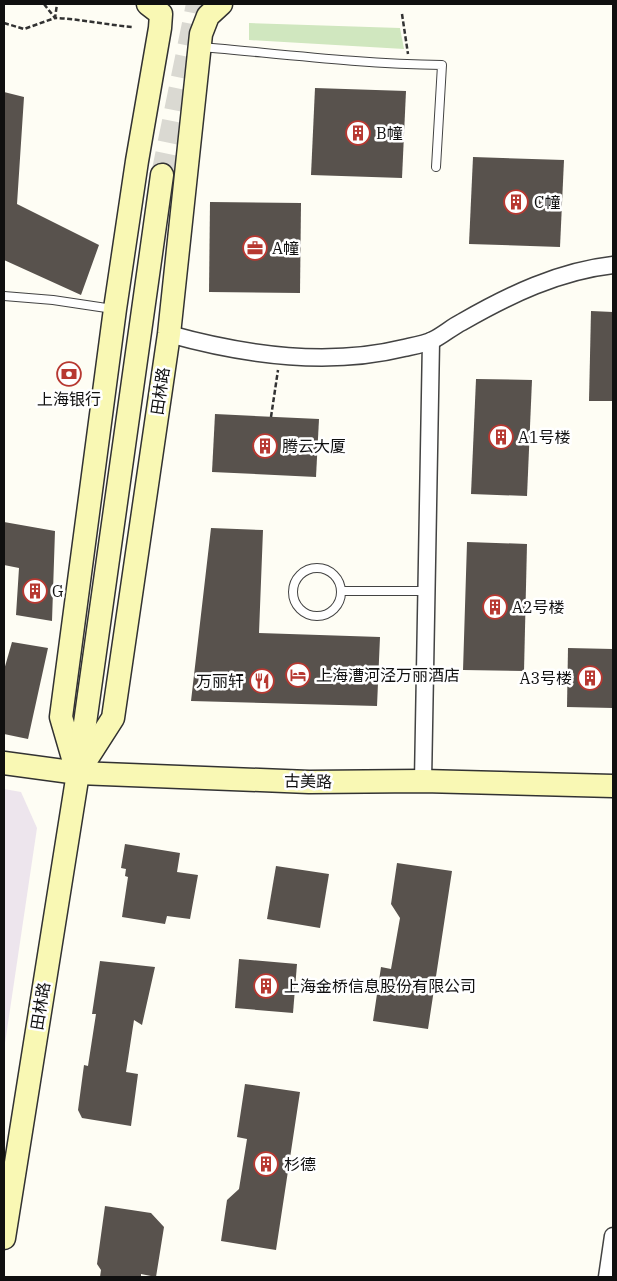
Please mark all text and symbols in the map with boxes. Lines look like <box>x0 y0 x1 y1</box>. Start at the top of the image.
building icon: B幢 <box>345 120 371 146</box>
place label: B幢 <box>376 123 403 143</box>
building icon: C幢 <box>503 189 529 215</box>
place label: C幢 <box>534 192 560 212</box>
office icon: A幢 <box>242 235 268 261</box>
place label: A幢 <box>272 238 299 258</box>
bank icon: 上海银行 <box>56 361 82 387</box>
street label: 田林路 <box>147 366 173 416</box>
place label: 上海银行 <box>37 389 101 409</box>
building icon: A1号楼 <box>488 424 514 450</box>
place label: A1号楼 <box>518 427 571 447</box>
building icon: 腾云大厦 <box>252 433 278 459</box>
place label: 腾云大厦 <box>282 436 346 456</box>
building icon: G <box>22 578 48 604</box>
place label: G <box>52 581 64 601</box>
building icon: A2号楼 <box>482 594 508 620</box>
place label: A2号楼 <box>512 597 565 617</box>
hotel icon: 上海漕河泾万丽酒店 <box>285 662 311 688</box>
place label: 上海漕河泾万丽酒店 <box>316 665 460 685</box>
building icon: A3号楼 <box>577 665 603 691</box>
restaurant icon: 万丽轩 <box>249 668 275 694</box>
place label: A3号楼 <box>519 668 572 688</box>
place label: 万丽轩 <box>196 671 244 691</box>
street label: 古美路 <box>284 771 332 791</box>
building icon: 上海金桥信息股份有限公司 <box>253 973 279 999</box>
place label: 上海金桥信息股份有限公司 <box>284 976 476 996</box>
street label: 田林路 <box>26 981 54 1031</box>
building icon: 杉德 <box>253 1151 279 1177</box>
place label: 杉德 <box>284 1154 316 1174</box>

